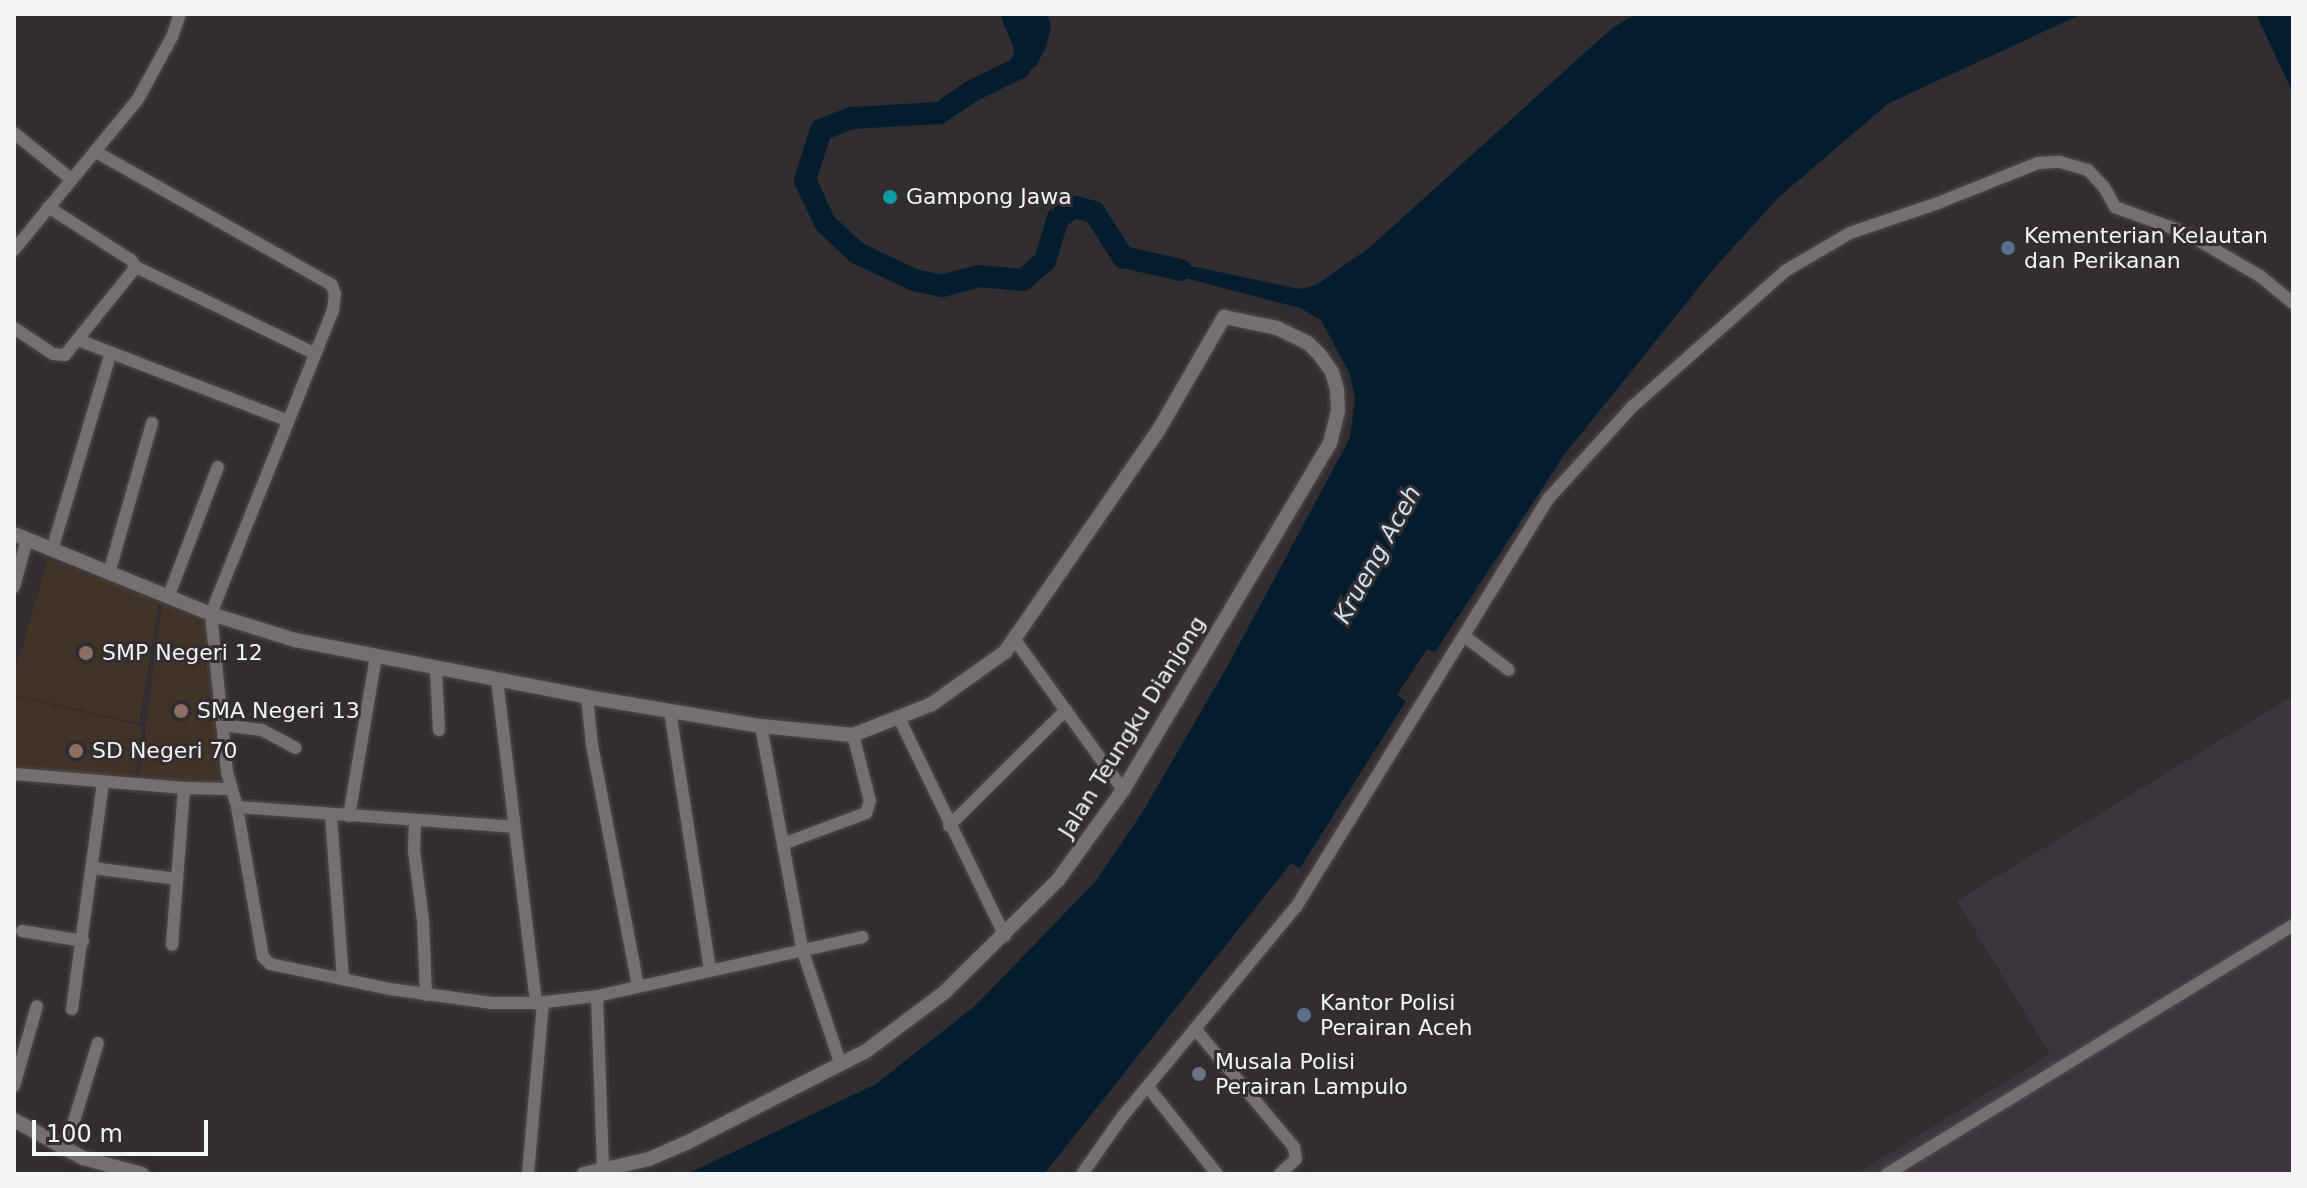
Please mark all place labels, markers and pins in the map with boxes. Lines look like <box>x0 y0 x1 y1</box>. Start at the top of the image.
place label: Gampong Jawa <box>906 184 1072 210</box>
marker: Gampong Jawa <box>881 188 899 206</box>
place label: Kementerian Kelautan dan Perikanan <box>2024 222 2268 274</box>
marker: Kementerian Kelautan dan Perikanan <box>1999 239 2017 257</box>
place label: SMP Negeri 12 <box>102 640 263 666</box>
marker: SMP Negeri 12 <box>77 644 95 662</box>
place label: SMA Negeri 13 <box>197 698 360 724</box>
marker: SMA Negeri 13 <box>172 702 190 720</box>
place label: SD Negeri 70 <box>92 738 238 764</box>
marker: SD Negeri 70 <box>67 742 85 760</box>
place label: Kantor Polisi Perairan Aceh <box>1320 989 1472 1040</box>
marker: Kantor Polisi Perairan Aceh <box>1295 1006 1313 1024</box>
place label: Musala Polisi Perairan Lampulo <box>1215 1048 1408 1100</box>
marker: Musala Polisi Perairan Lampulo <box>1190 1065 1208 1083</box>

